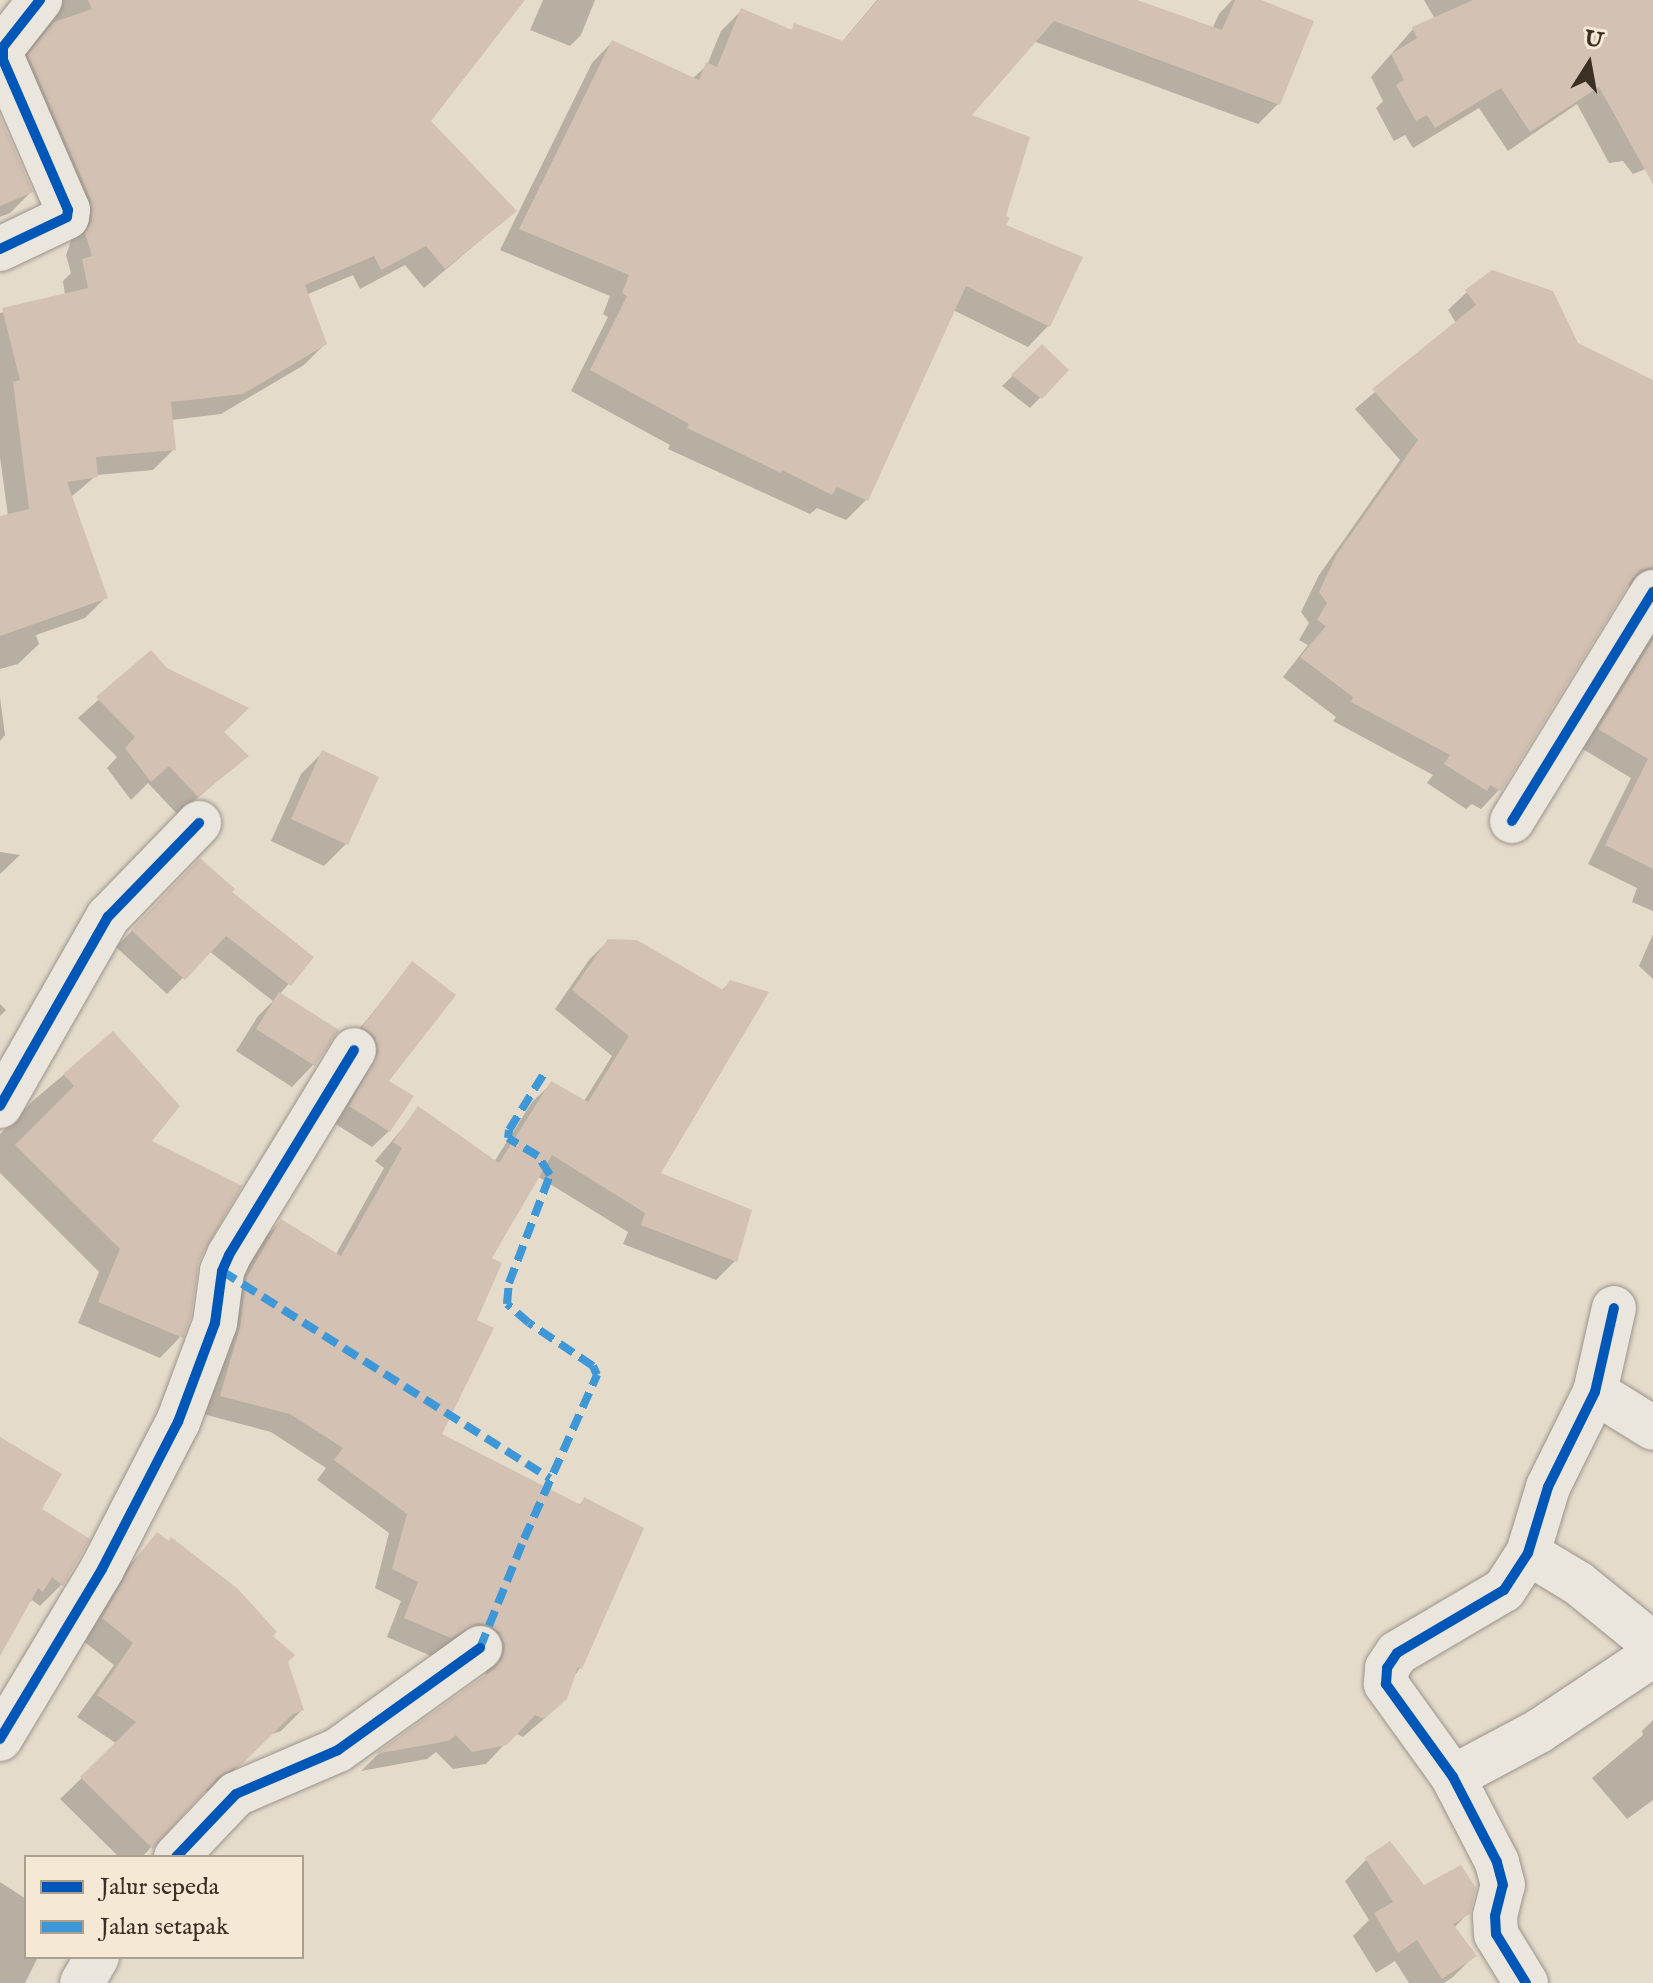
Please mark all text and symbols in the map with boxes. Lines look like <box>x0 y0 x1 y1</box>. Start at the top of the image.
north arrow <box>1549 24 1629 104</box>
text: U <box>1582 25 1605 56</box>
legend <box>24 1855 304 1959</box>
text: Jalur sepeda <box>100 1872 219 1903</box>
text: Jalan setapak <box>100 1912 229 1943</box>

